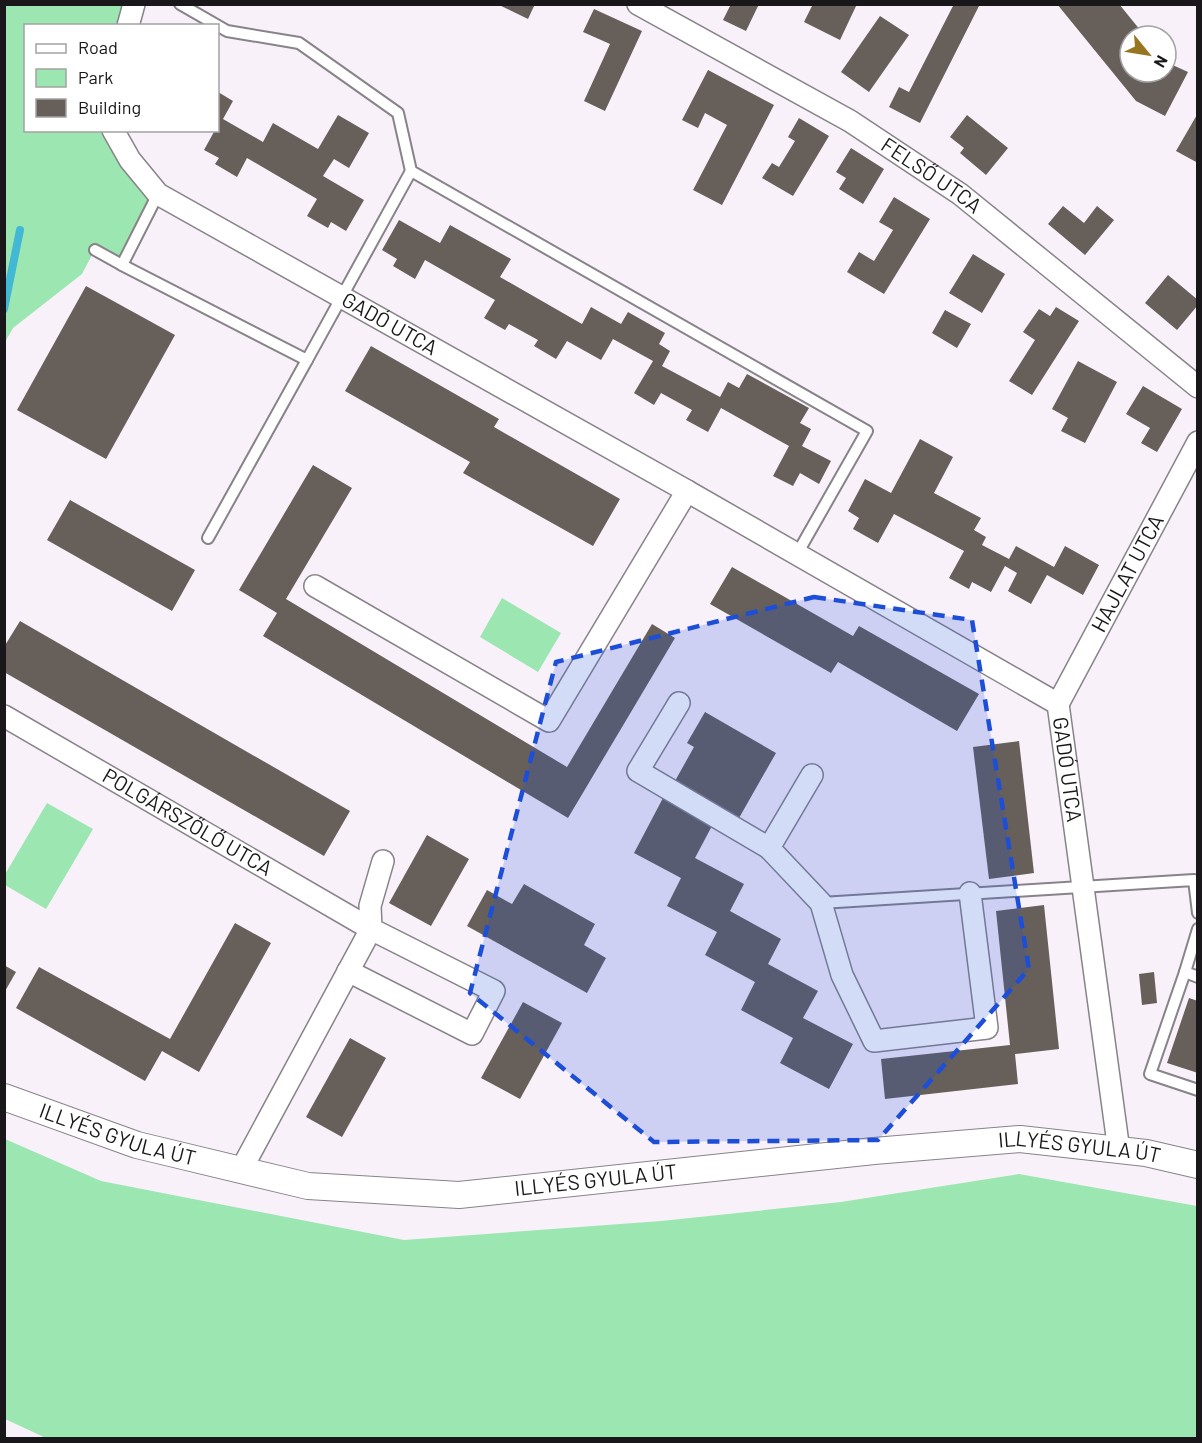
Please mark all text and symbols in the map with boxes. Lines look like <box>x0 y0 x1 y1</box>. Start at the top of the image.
legend <box>24 24 219 132</box>
north arrow <box>1118 24 1178 84</box>
text: Road <box>78 36 118 58</box>
text: N <box>1151 52 1172 71</box>
text: Park <box>78 66 113 88</box>
text: Building <box>78 96 141 118</box>
street label: FELSŐ UTCA <box>877 131 988 218</box>
street label: GADÓ UTCA <box>338 286 443 360</box>
street label: HAJLAT UTCA <box>1085 510 1168 636</box>
street label: GADÓ UTCA <box>1049 715 1088 824</box>
street label: POLGÁRSZŐLŐ UTCA <box>99 762 278 880</box>
street label: ILLYÉS GYULA ÚT <box>36 1097 199 1170</box>
street label: ILLYÉS GYULA ÚT <box>997 1125 1163 1167</box>
street label: ILLYÉS GYULA ÚT <box>513 1158 678 1200</box>

